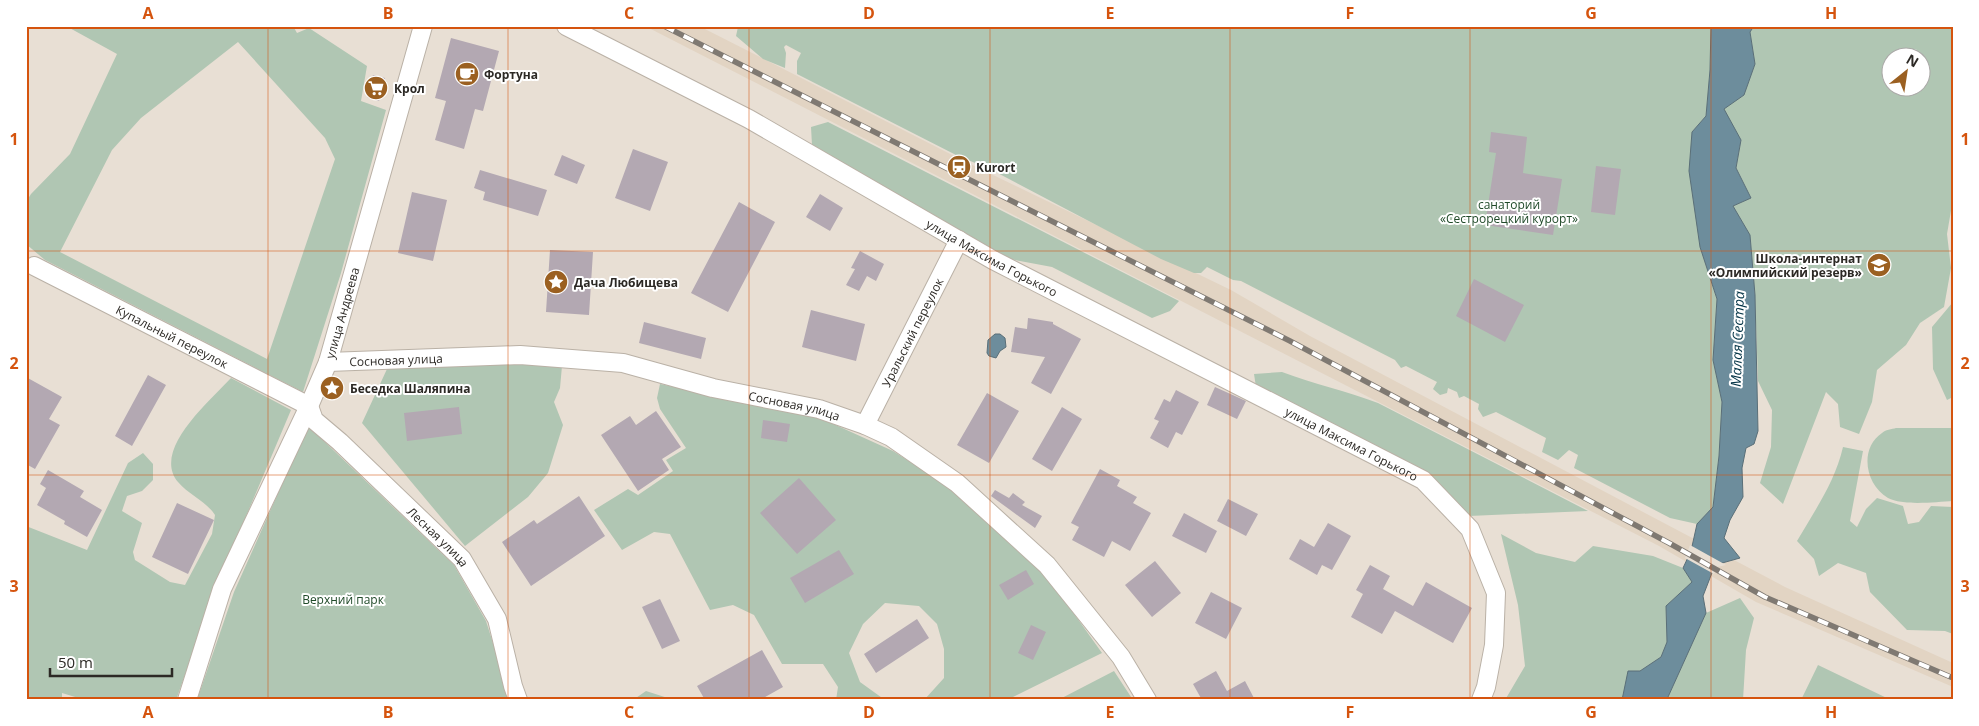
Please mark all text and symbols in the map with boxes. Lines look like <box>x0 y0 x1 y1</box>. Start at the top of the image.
text: A <box>142 2 154 24</box>
text: B <box>383 2 393 24</box>
text: C <box>624 2 634 24</box>
text: D <box>863 2 875 24</box>
text: E <box>1106 2 1115 24</box>
text: F <box>1346 2 1354 24</box>
text: G <box>1585 2 1597 24</box>
text: H <box>1825 2 1837 24</box>
north arrow <box>1882 48 1932 98</box>
text: N <box>1903 49 1922 71</box>
cafe icon: Фортуна <box>454 61 480 87</box>
place label: Фортуна <box>484 66 538 83</box>
supermarket icon: Крол <box>363 75 389 101</box>
place label: Крол <box>394 80 425 97</box>
text: 1 <box>9 128 19 150</box>
text: 1 <box>1960 128 1970 150</box>
station icon: Kurort <box>946 154 972 180</box>
place label: Kurort <box>976 159 1015 176</box>
park label: санаторий «Сестрорецкий курорт» <box>1440 196 1578 227</box>
street label: улица Максима Горького <box>923 215 1061 300</box>
place label: Школа-интернат «Олимпийский резерв» <box>1708 250 1862 281</box>
school or university icon: Школа-интернат «Олимпийский резерв» <box>1866 252 1892 278</box>
street label: улица Андреева <box>321 265 363 361</box>
place icon: Дача Любищева <box>543 269 569 295</box>
place label: Дача Любищева <box>574 274 678 291</box>
street label: Уральский переулок <box>877 274 947 390</box>
water label: Малая Сестра <box>1726 291 1748 387</box>
street label: Купальный переулок <box>113 301 232 372</box>
street label: Сосновая улица <box>349 349 443 370</box>
text: 2 <box>9 352 19 374</box>
text: 2 <box>1960 352 1970 374</box>
place icon: Беседка Шаляпина <box>319 375 345 401</box>
place label: Беседка Шаляпина <box>350 380 470 397</box>
street label: Сосновая улица <box>747 387 842 424</box>
street label: улица Максима Горького <box>1282 402 1421 485</box>
street label: Лесная улица <box>404 503 473 570</box>
text: 3 <box>9 575 19 597</box>
text: 3 <box>1960 575 1970 597</box>
park label: Верхний парк <box>302 591 385 608</box>
scale bar <box>50 646 172 678</box>
text: 50 m <box>58 652 93 672</box>
text: A <box>142 701 154 723</box>
text: B <box>383 701 393 723</box>
text: C <box>624 701 634 723</box>
text: D <box>863 701 875 723</box>
text: E <box>1106 701 1115 723</box>
text: F <box>1346 701 1354 723</box>
text: G <box>1585 701 1597 723</box>
text: H <box>1825 701 1837 723</box>

